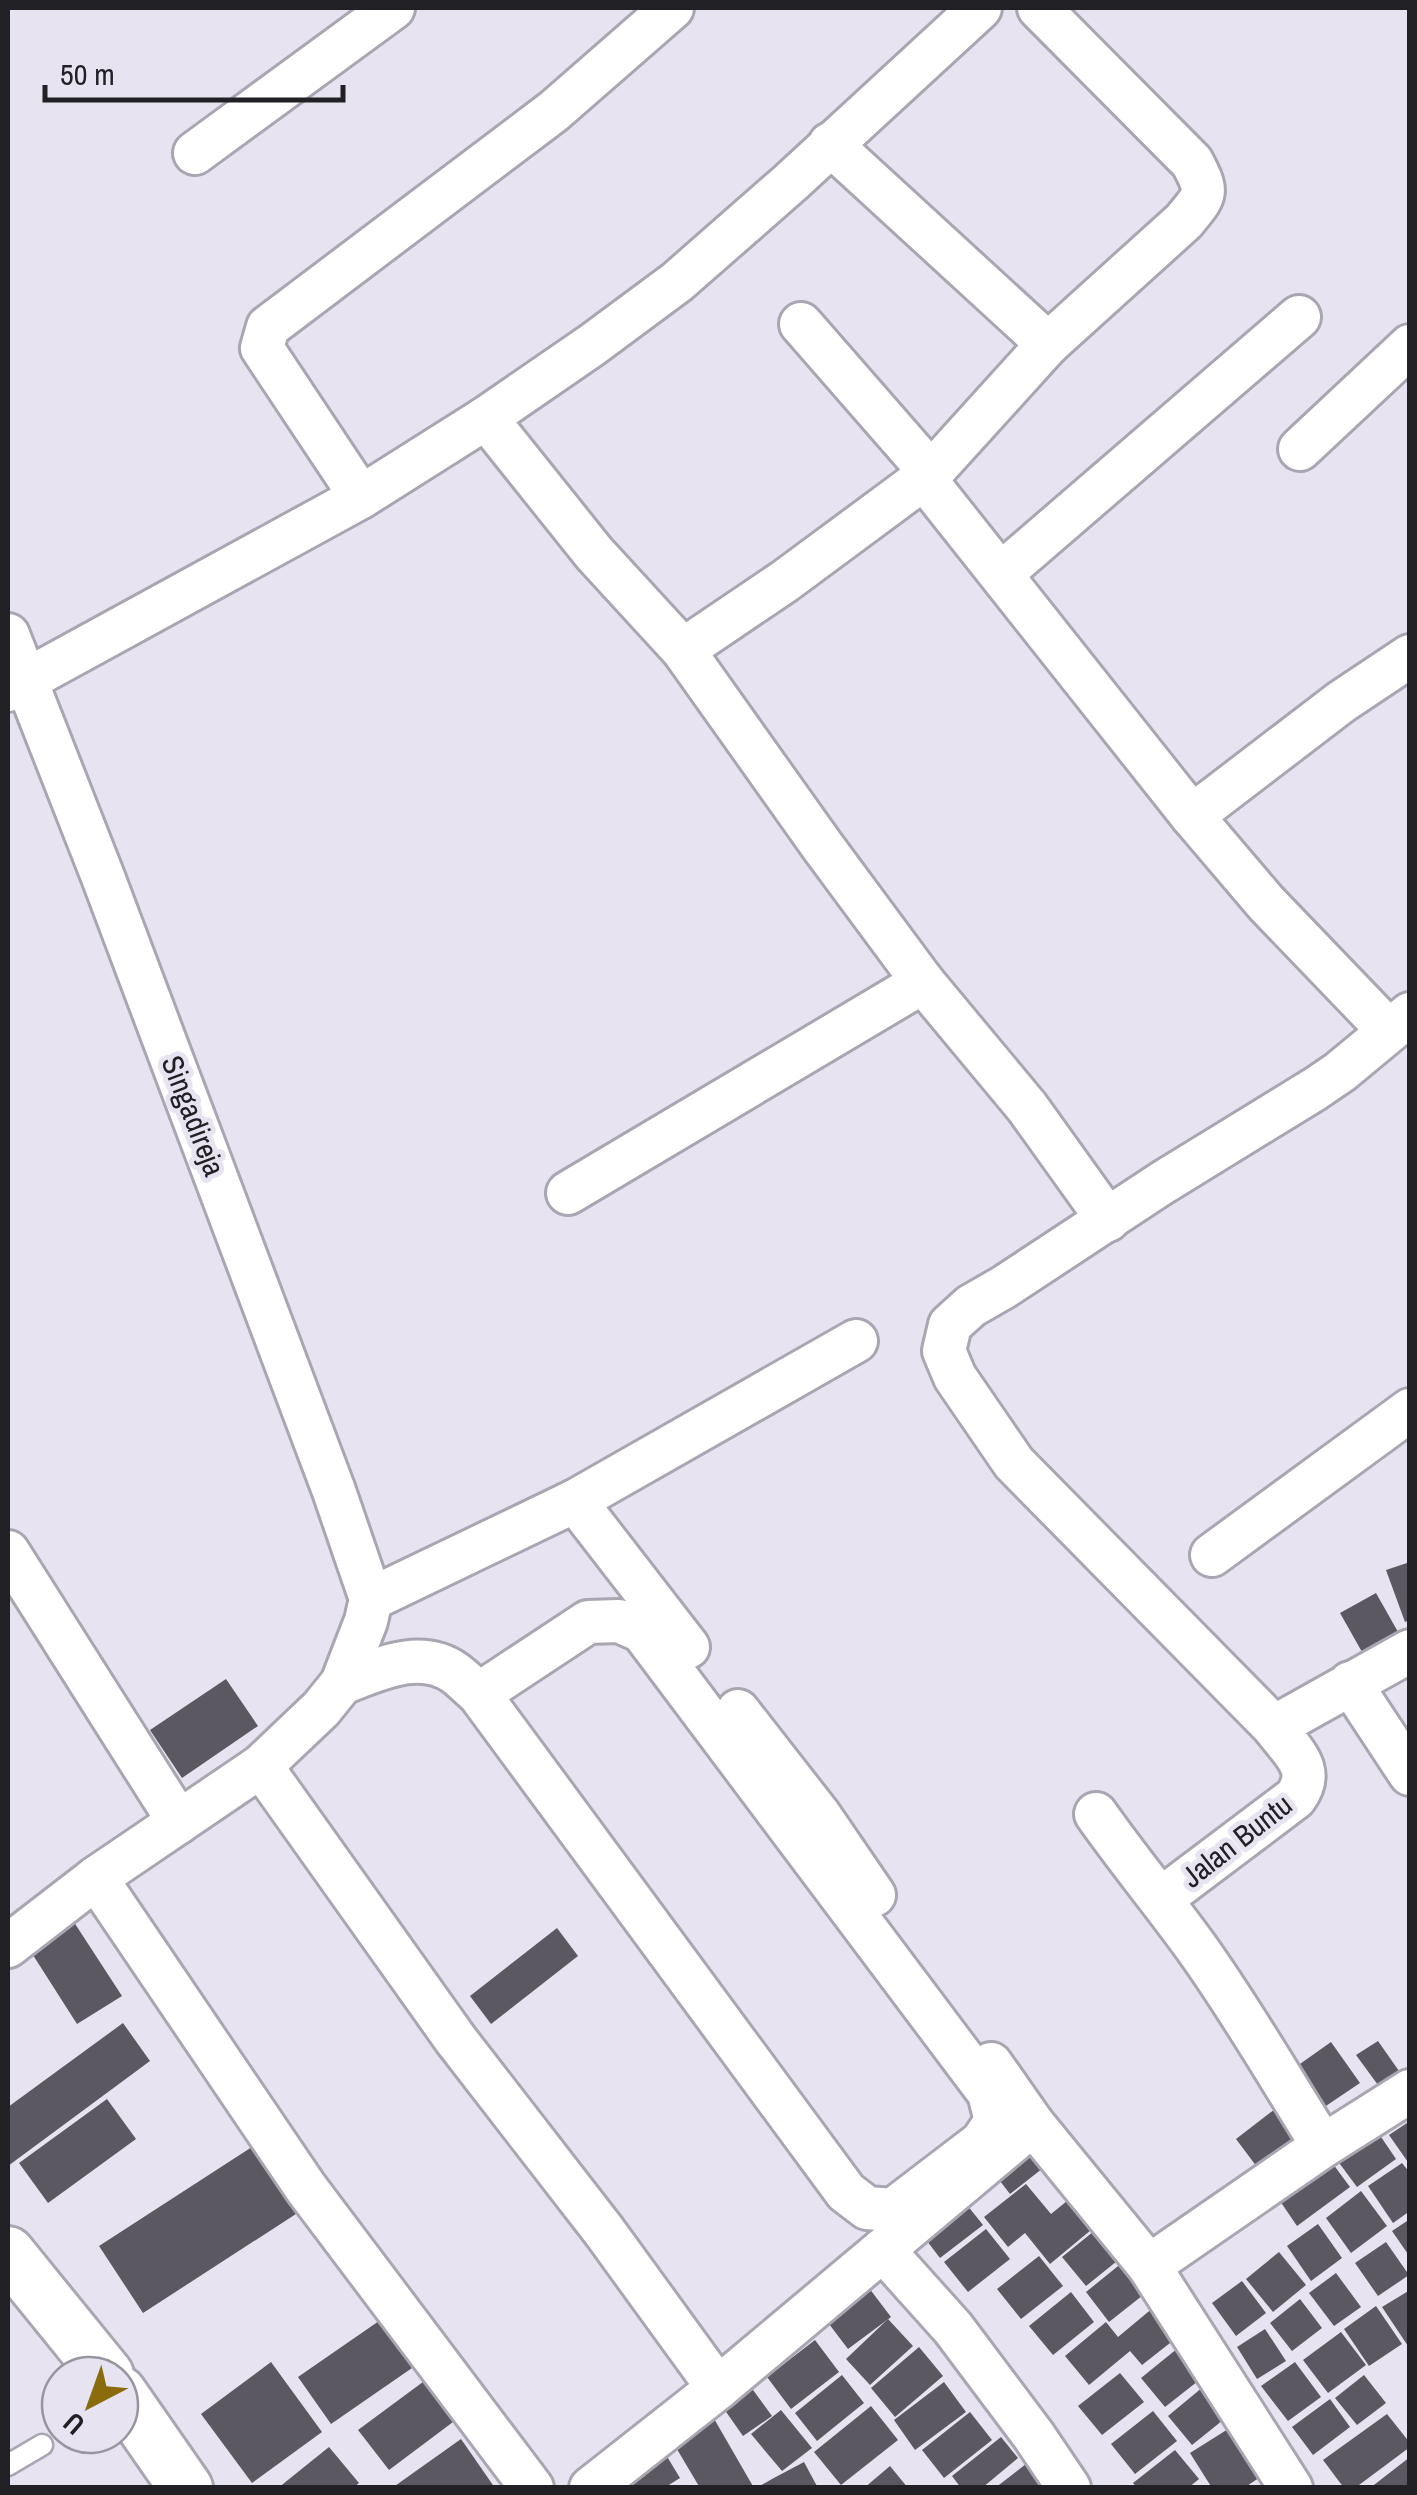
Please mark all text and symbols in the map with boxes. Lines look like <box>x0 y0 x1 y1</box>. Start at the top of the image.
scale bar <box>45 40 342 102</box>
text: 50 m <box>60 54 115 94</box>
street label: Singadireja <box>153 1050 235 1182</box>
street label: Jalan Buntu <box>1173 1784 1300 1896</box>
north arrow <box>40 2355 140 2455</box>
text: U <box>55 2404 92 2444</box>

